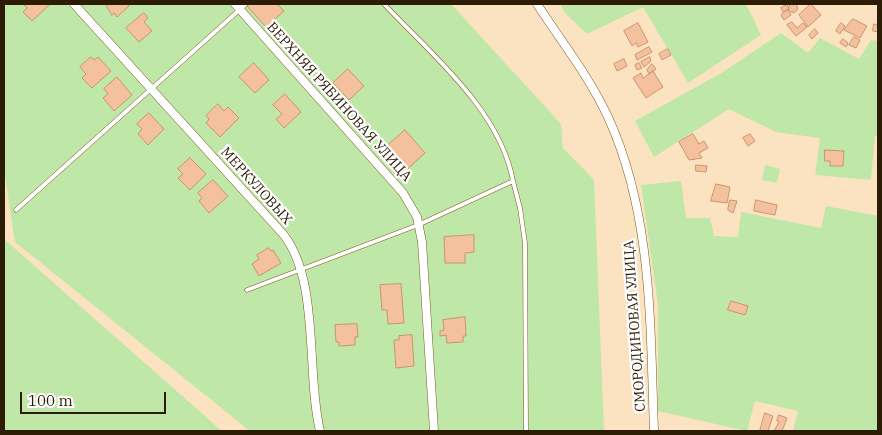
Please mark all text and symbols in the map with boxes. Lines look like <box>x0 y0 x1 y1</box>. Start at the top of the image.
street label: ВЕРХНЯЯ РЯБИНОВАЯ УЛИЦА <box>263 19 415 185</box>
street label: МЕРКУЛОВЫХ <box>217 144 295 228</box>
street label: СМОРОДИНОВАЯ УЛИЦА <box>621 240 649 412</box>
scale bar <box>22 382 169 414</box>
text: 100 m <box>28 391 73 410</box>

